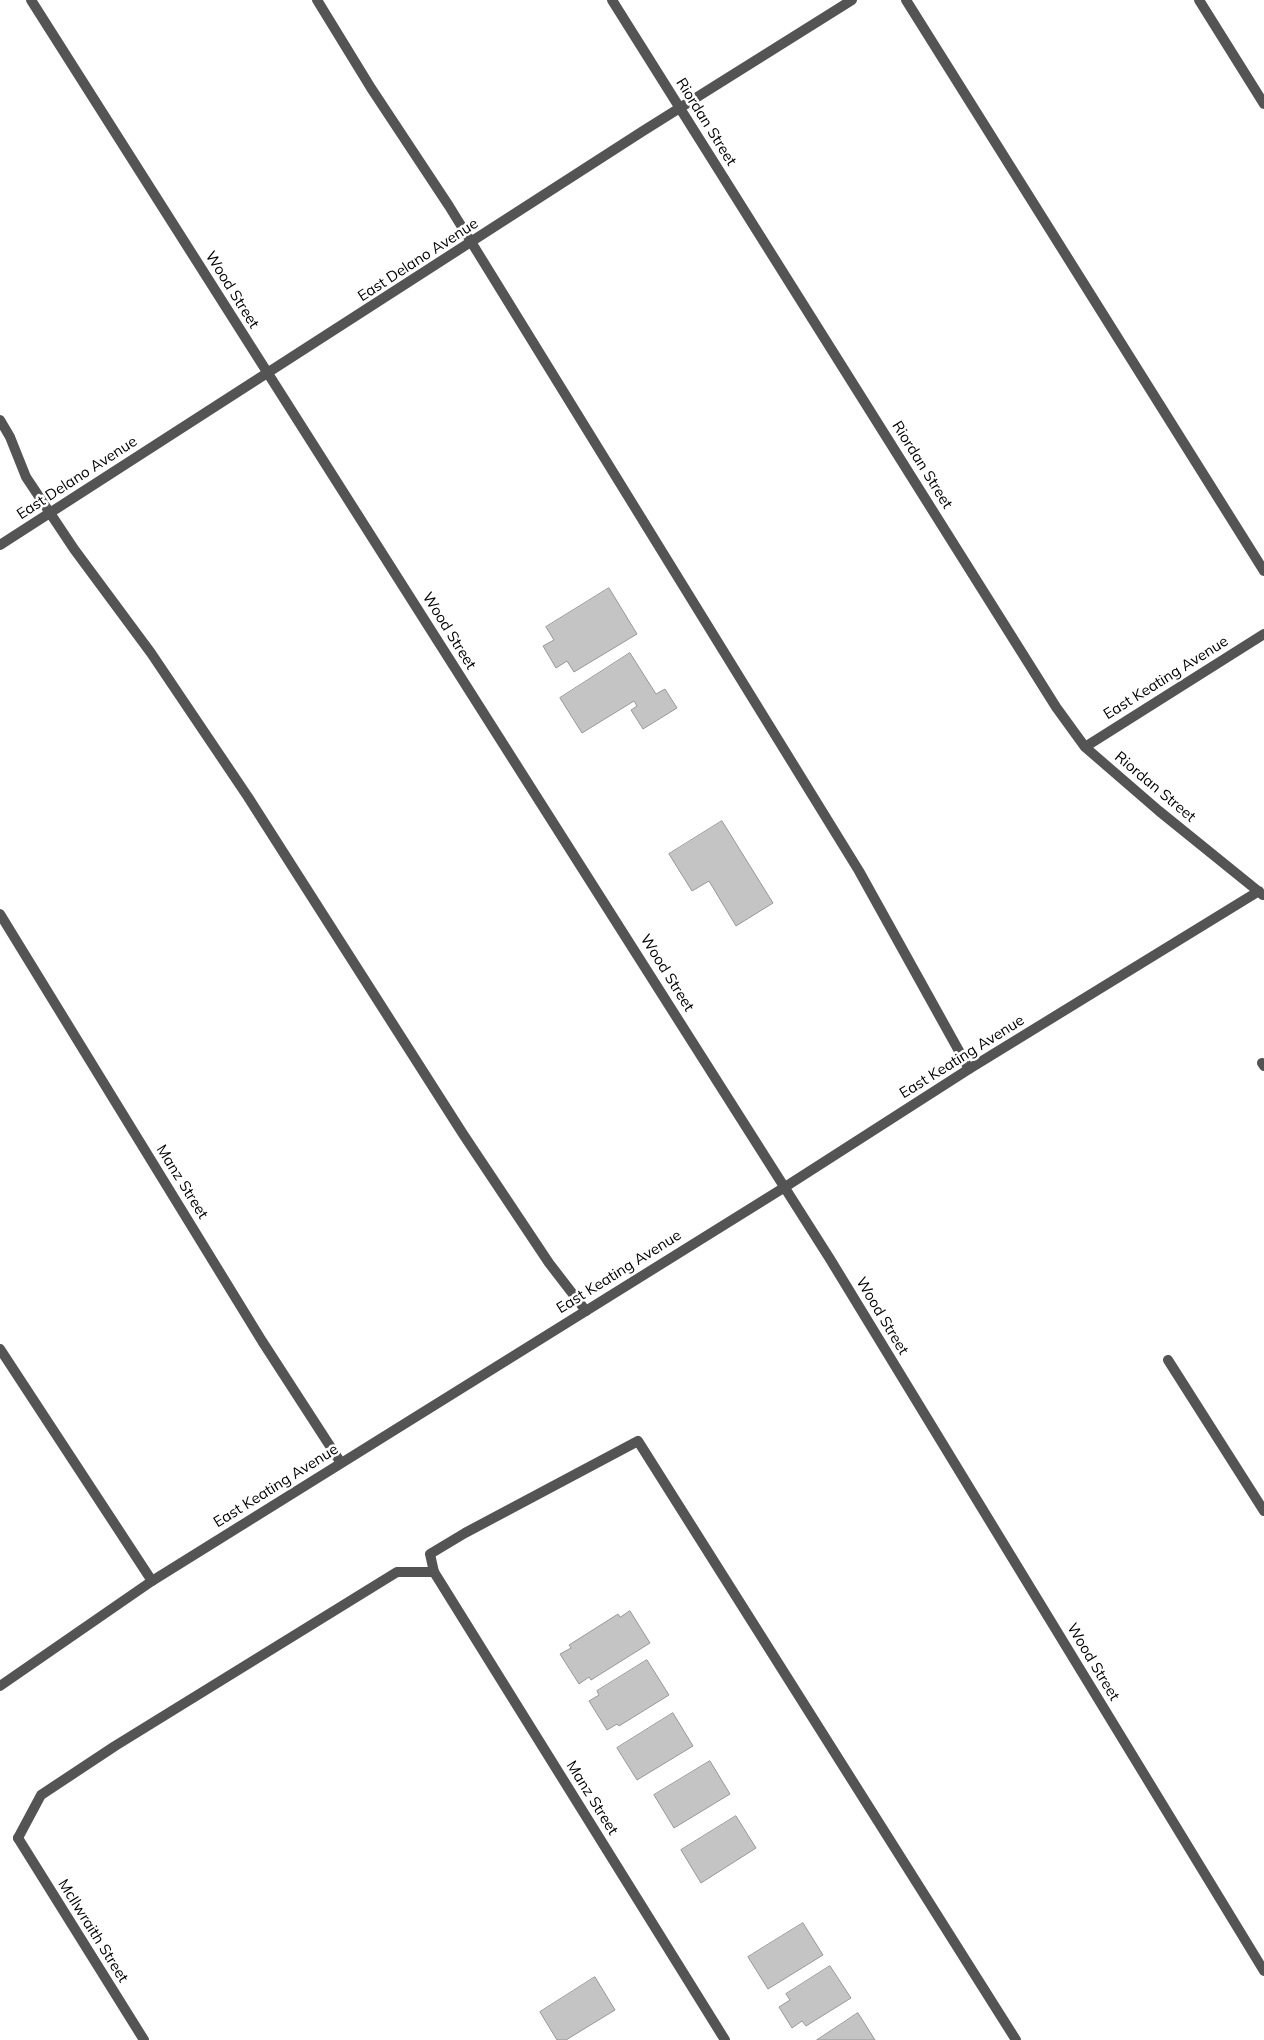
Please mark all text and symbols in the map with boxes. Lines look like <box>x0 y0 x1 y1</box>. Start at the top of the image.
street label: Riordan Street <box>672 75 740 169</box>
street label: East Delano Avenue <box>355 214 481 306</box>
street label: Wood Street <box>201 248 263 332</box>
street label: Riordan Street <box>888 418 956 512</box>
street label: East Delano Avenue <box>14 432 140 524</box>
street label: Wood Street <box>418 589 480 673</box>
street label: East Keating Avenue <box>1100 632 1232 724</box>
street label: Riordan Street <box>1111 748 1199 826</box>
street label: Wood Street <box>636 931 698 1015</box>
street label: East Keating Avenue <box>896 1011 1028 1103</box>
street label: Manz Street <box>152 1142 212 1222</box>
street label: East Keating Avenue <box>553 1226 685 1318</box>
street label: Wood Street <box>852 1274 912 1358</box>
street label: East Keating Avenue <box>210 1440 342 1532</box>
street label: Wood Street <box>1063 1620 1123 1704</box>
street label: Manz Street <box>562 1758 622 1838</box>
street label: McIlwraith Street <box>54 1876 132 1986</box>

